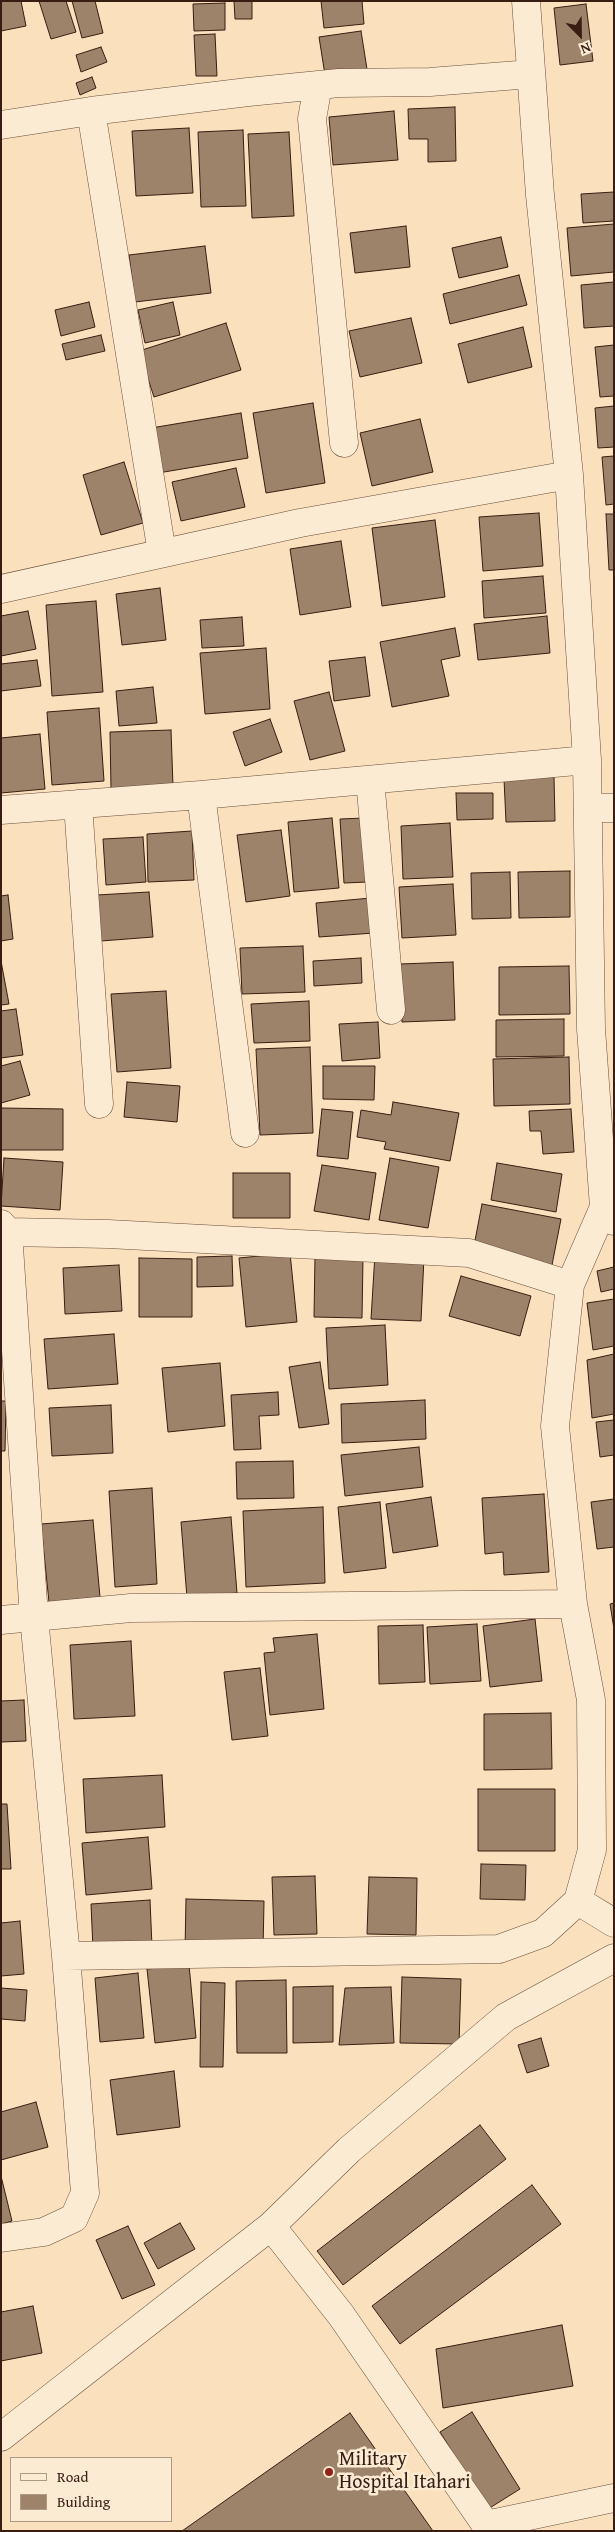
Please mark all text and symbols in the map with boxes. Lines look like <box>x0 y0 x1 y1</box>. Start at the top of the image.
north arrow <box>555 10 605 60</box>
text: N <box>578 38 594 60</box>
place label: Military Hospital Itahari <box>339 2448 471 2495</box>
legend <box>10 2457 172 2522</box>
text: Road <box>57 2466 88 2487</box>
marker: Military Hospital Itahari <box>323 2466 335 2478</box>
text: Building <box>57 2491 110 2512</box>

